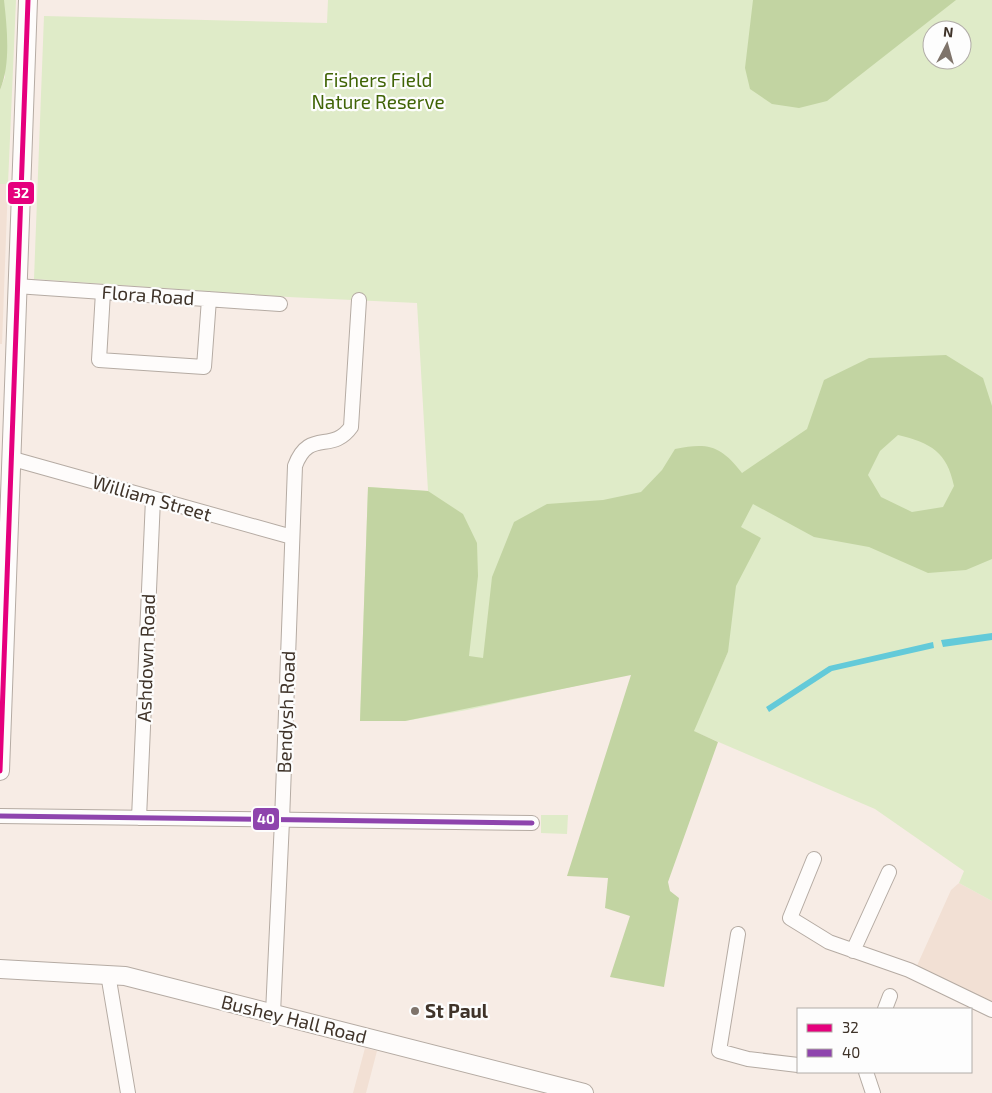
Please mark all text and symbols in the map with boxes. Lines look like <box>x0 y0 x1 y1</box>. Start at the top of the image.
north arrow <box>922 20 972 70</box>
text: N <box>942 23 954 41</box>
park label: Fishers Field Nature Reserve <box>311 68 445 113</box>
line badge: 32 <box>7 181 35 205</box>
text: 32 <box>13 184 29 201</box>
street label: Flora Road <box>101 280 195 309</box>
street label: William Street <box>90 470 214 526</box>
street label: Ashdown Road <box>132 593 159 723</box>
street label: Bendysh Road <box>272 650 299 774</box>
line badge: 40 <box>252 807 280 831</box>
text: 40 <box>257 810 275 827</box>
street label: Bushey Hall Road <box>219 989 369 1048</box>
place label: St Paul <box>425 999 489 1022</box>
marker: St Paul <box>409 1005 421 1017</box>
legend <box>797 1008 972 1073</box>
text: 32 <box>842 1018 859 1036</box>
text: 40 <box>842 1043 860 1061</box>

